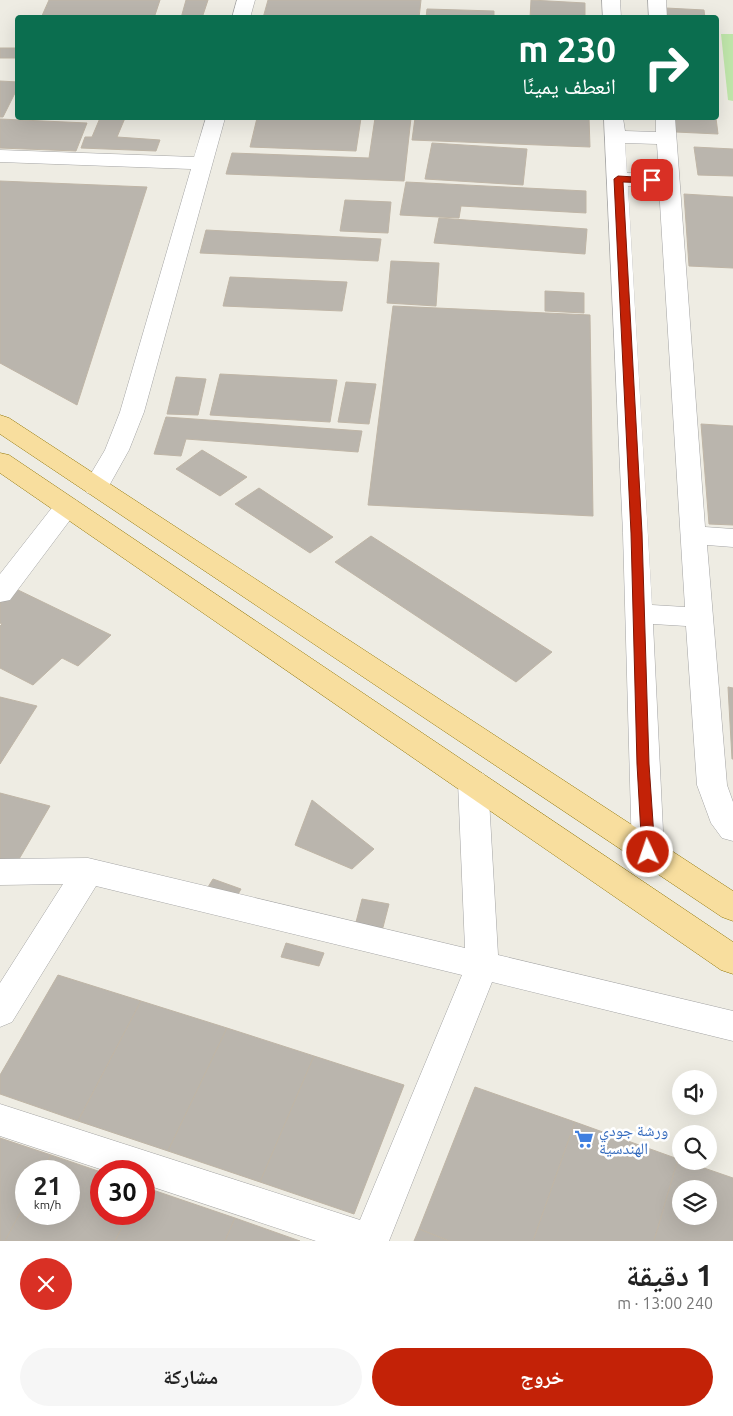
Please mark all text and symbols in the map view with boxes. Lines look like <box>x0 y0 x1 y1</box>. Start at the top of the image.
text: 230 m <box>518 29 616 69</box>
icon: right <box>634 35 699 100</box>
text: انعطف يمينًا <box>522 73 616 98</box>
pin <box>631 159 673 201</box>
icon: arrive <box>638 166 666 194</box>
position arrow <box>621 825 673 877</box>
map controls <box>672 1070 717 1225</box>
button: sound <box>672 1070 717 1115</box>
place label: ورشة جودي الهندسية <box>599 1121 668 1158</box>
button: search <box>672 1125 717 1170</box>
supermarket icon: ورشة جودي الهندسية <box>573 1128 595 1150</box>
speed limit sign: 30 <box>90 1160 155 1225</box>
text: 21 <box>33 1172 62 1200</box>
button: layers <box>672 1180 717 1225</box>
text: km/h <box>34 1198 61 1211</box>
button: close <box>20 1258 72 1310</box>
text: 1 دقيقة <box>626 1258 713 1292</box>
text: 240 m · 13:00 <box>617 1294 713 1312</box>
button: مشاركة <box>20 1348 362 1406</box>
button: خروج <box>372 1348 713 1406</box>

